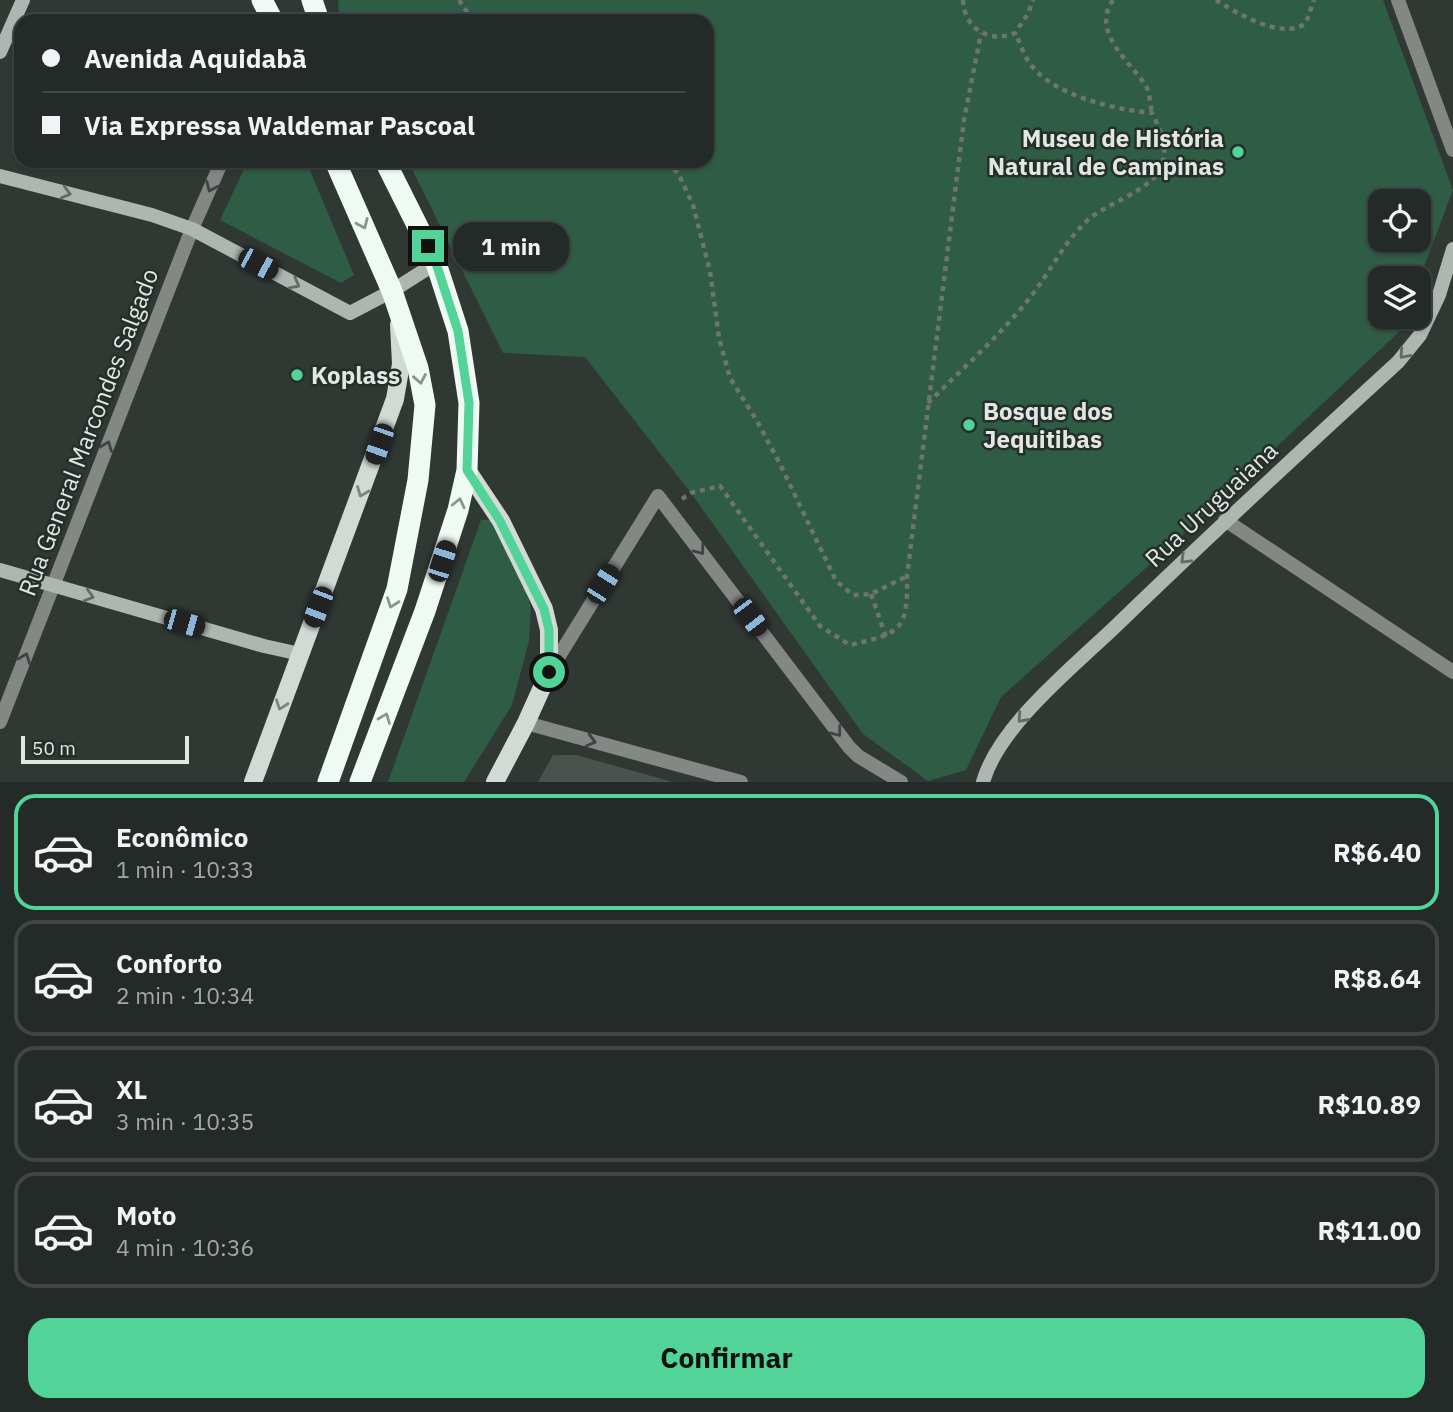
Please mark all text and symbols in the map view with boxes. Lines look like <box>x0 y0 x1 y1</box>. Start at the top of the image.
text: Avenida Aquidabã <box>84 41 307 75</box>
text: Via Expressa Waldemar Pascoal <box>84 108 475 142</box>
place label: Museu de História Natural de Campinas <box>988 122 1224 182</box>
marker: Museu de História Natural de Campinas <box>1230 144 1246 160</box>
one-way arrow <box>205 180 219 193</box>
one-way arrow <box>60 185 72 199</box>
map controls <box>1368 189 1431 329</box>
button: locate <box>1368 189 1431 252</box>
one-way arrow <box>355 216 369 229</box>
callout: 1 min <box>452 222 568 270</box>
route end <box>412 230 444 262</box>
text: 1 min <box>481 231 541 261</box>
car <box>235 245 282 283</box>
street label: Rua General Marcondes Salgado <box>11 264 165 600</box>
button: layers <box>1368 266 1431 329</box>
one-way arrow <box>288 276 301 289</box>
one-way arrow <box>1400 345 1412 358</box>
place label: Koplass <box>311 359 400 391</box>
marker: Koplass <box>289 367 305 383</box>
one-way arrow <box>412 373 427 385</box>
place label: Bosque dos Jequitibas <box>983 395 1113 455</box>
marker: Bosque dos Jequitibas <box>961 417 977 433</box>
car <box>363 421 396 467</box>
street label: Rua Uruguaiana <box>1138 434 1284 574</box>
one-way arrow <box>99 440 113 452</box>
one-way arrow <box>356 486 370 498</box>
one-way arrow <box>451 498 465 510</box>
car <box>426 538 459 584</box>
one-way arrow <box>691 542 704 555</box>
one-way arrow <box>1180 551 1193 564</box>
car <box>583 561 624 607</box>
car <box>301 584 336 630</box>
one-way arrow <box>83 587 95 602</box>
car <box>729 594 772 640</box>
one-way arrow <box>387 597 401 609</box>
car <box>161 607 208 639</box>
one-way arrow <box>16 652 30 664</box>
route start <box>533 656 565 688</box>
one-way arrow <box>276 699 290 711</box>
one-way arrow <box>1018 710 1030 723</box>
one-way arrow <box>376 713 390 725</box>
one-way arrow <box>828 724 841 736</box>
scale bar <box>21 733 189 765</box>
one-way arrow <box>585 733 597 748</box>
text: 50 m <box>32 736 76 760</box>
text: Econômico <box>116 820 248 854</box>
icon: car <box>32 821 95 884</box>
text: R$6.40 <box>1333 835 1421 869</box>
text: 1 min · 10:33 <box>116 854 254 884</box>
text: Conforto <box>116 946 222 980</box>
icon: car <box>32 947 95 1010</box>
text: R$8.64 <box>1333 961 1421 995</box>
text: 2 min · 10:34 <box>116 980 254 1010</box>
text: XL <box>116 1072 147 1106</box>
icon: car <box>32 1073 95 1136</box>
text: R$10.89 <box>1317 1087 1421 1121</box>
text: 3 min · 10:35 <box>116 1106 254 1136</box>
text: Moto <box>116 1198 176 1232</box>
icon: car <box>32 1199 95 1262</box>
text: R$11.00 <box>1317 1213 1421 1247</box>
text: 4 min · 10:36 <box>116 1232 254 1262</box>
button: Confirmar <box>28 1318 1425 1398</box>

